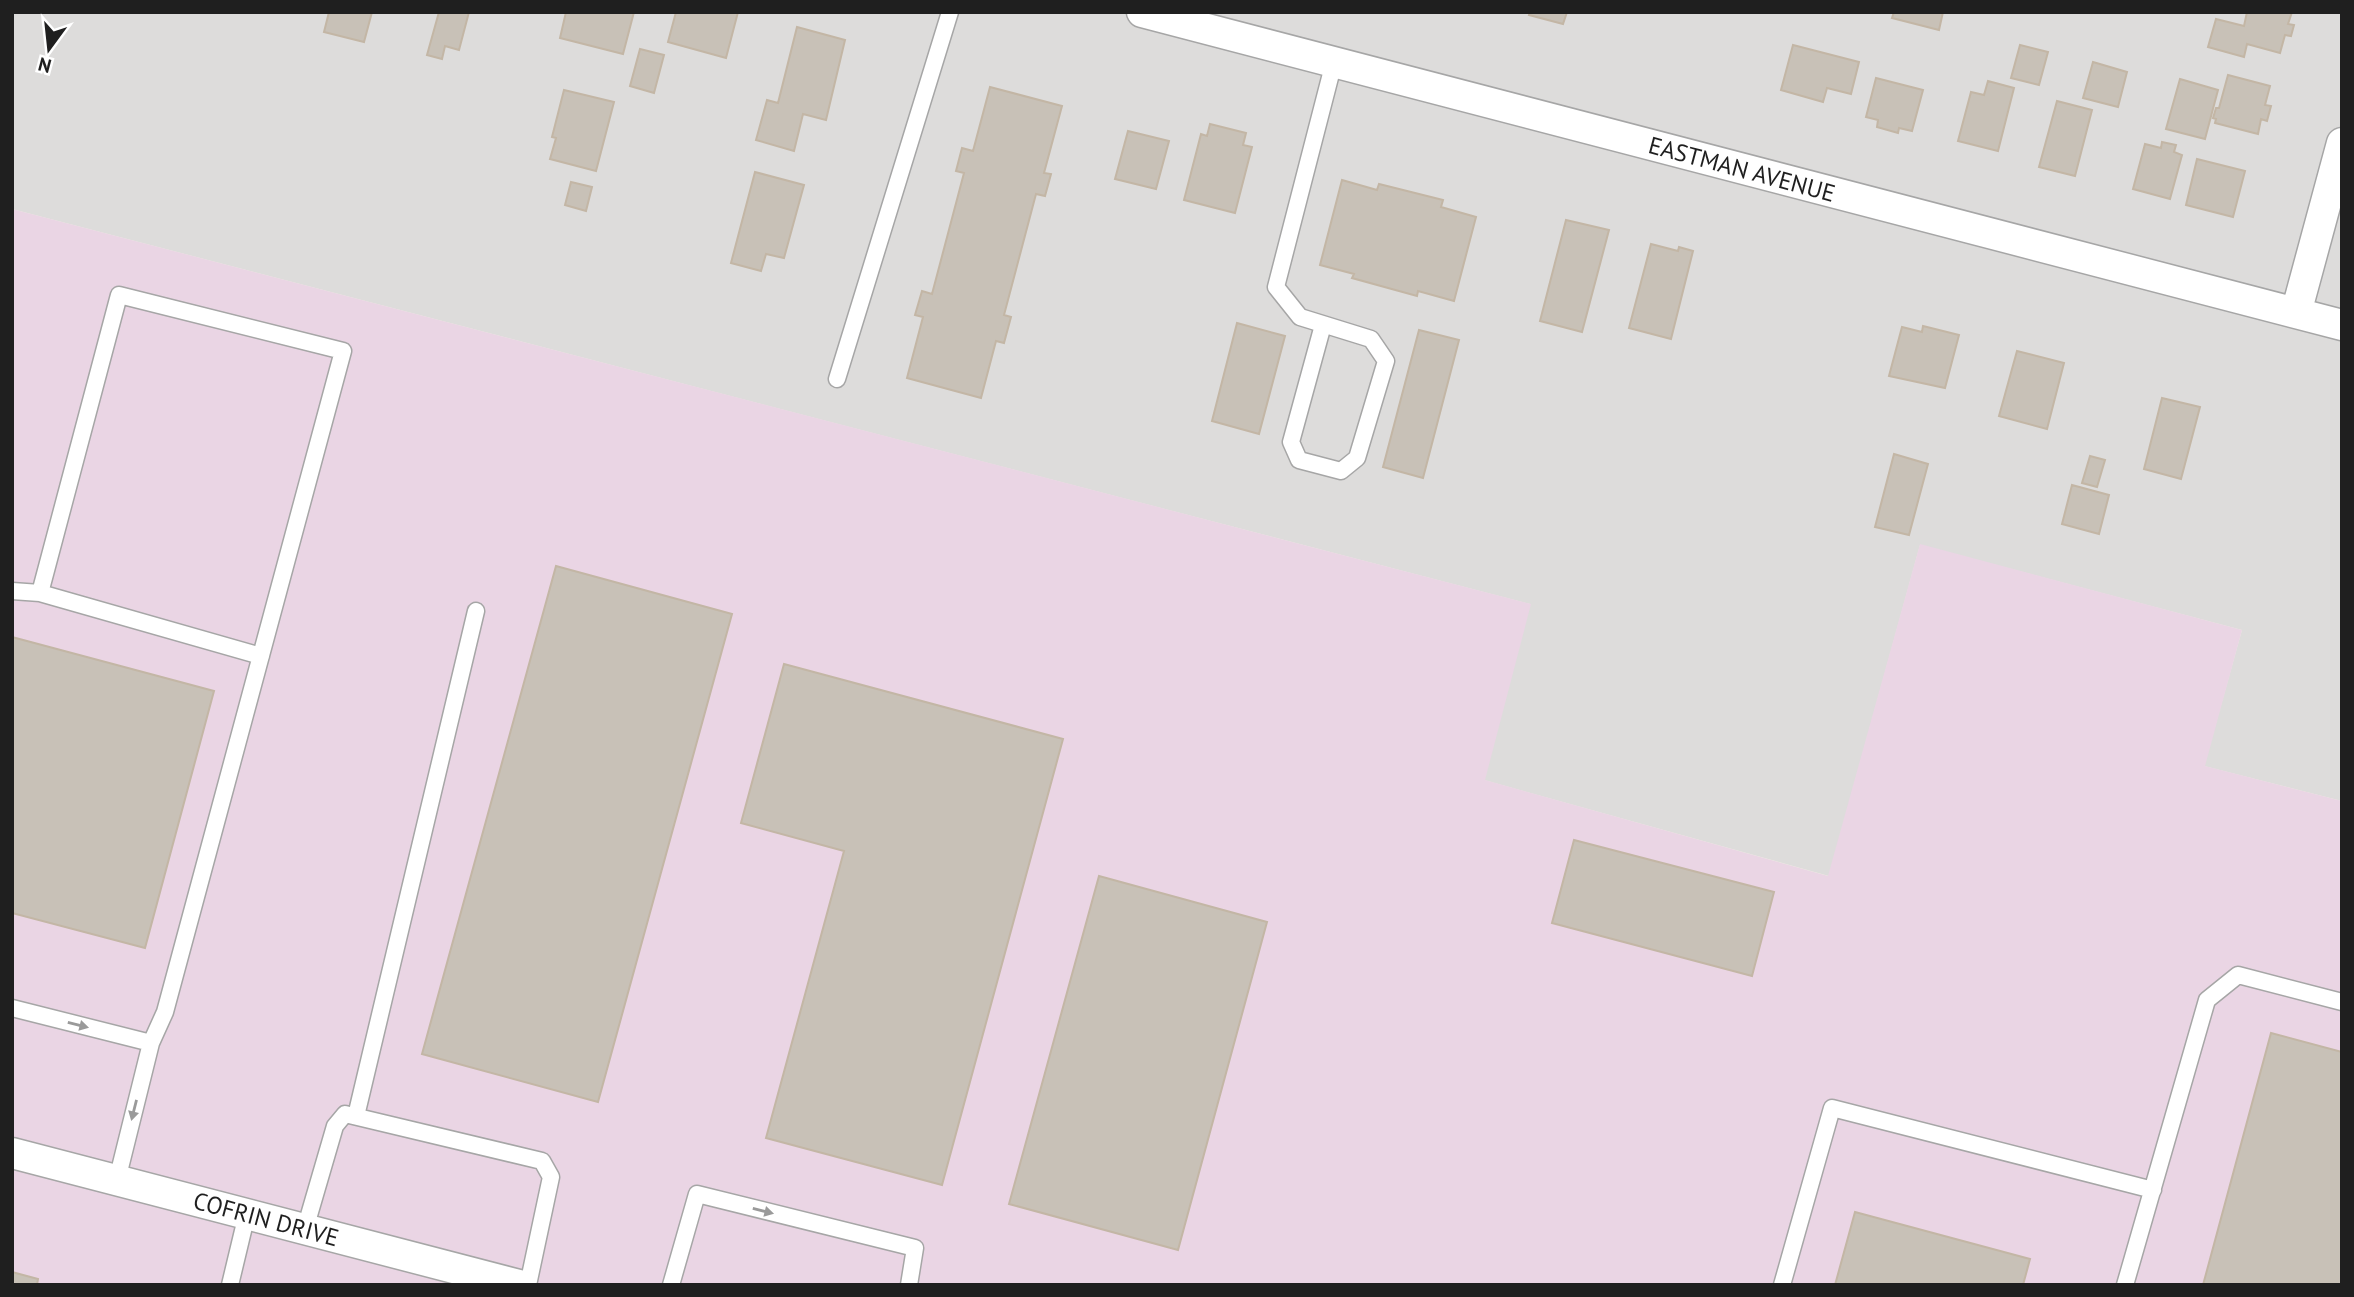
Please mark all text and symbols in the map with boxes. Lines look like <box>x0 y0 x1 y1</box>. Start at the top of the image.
north arrow <box>14 14 84 84</box>
text: N <box>35 52 54 79</box>
street label: EASTMAN AVENUE <box>1645 129 1839 209</box>
one-way arrow <box>67 1020 89 1031</box>
one-way arrow <box>128 1099 139 1121</box>
street label: COFRIN DRIVE <box>190 1185 342 1253</box>
one-way arrow <box>752 1206 774 1217</box>

